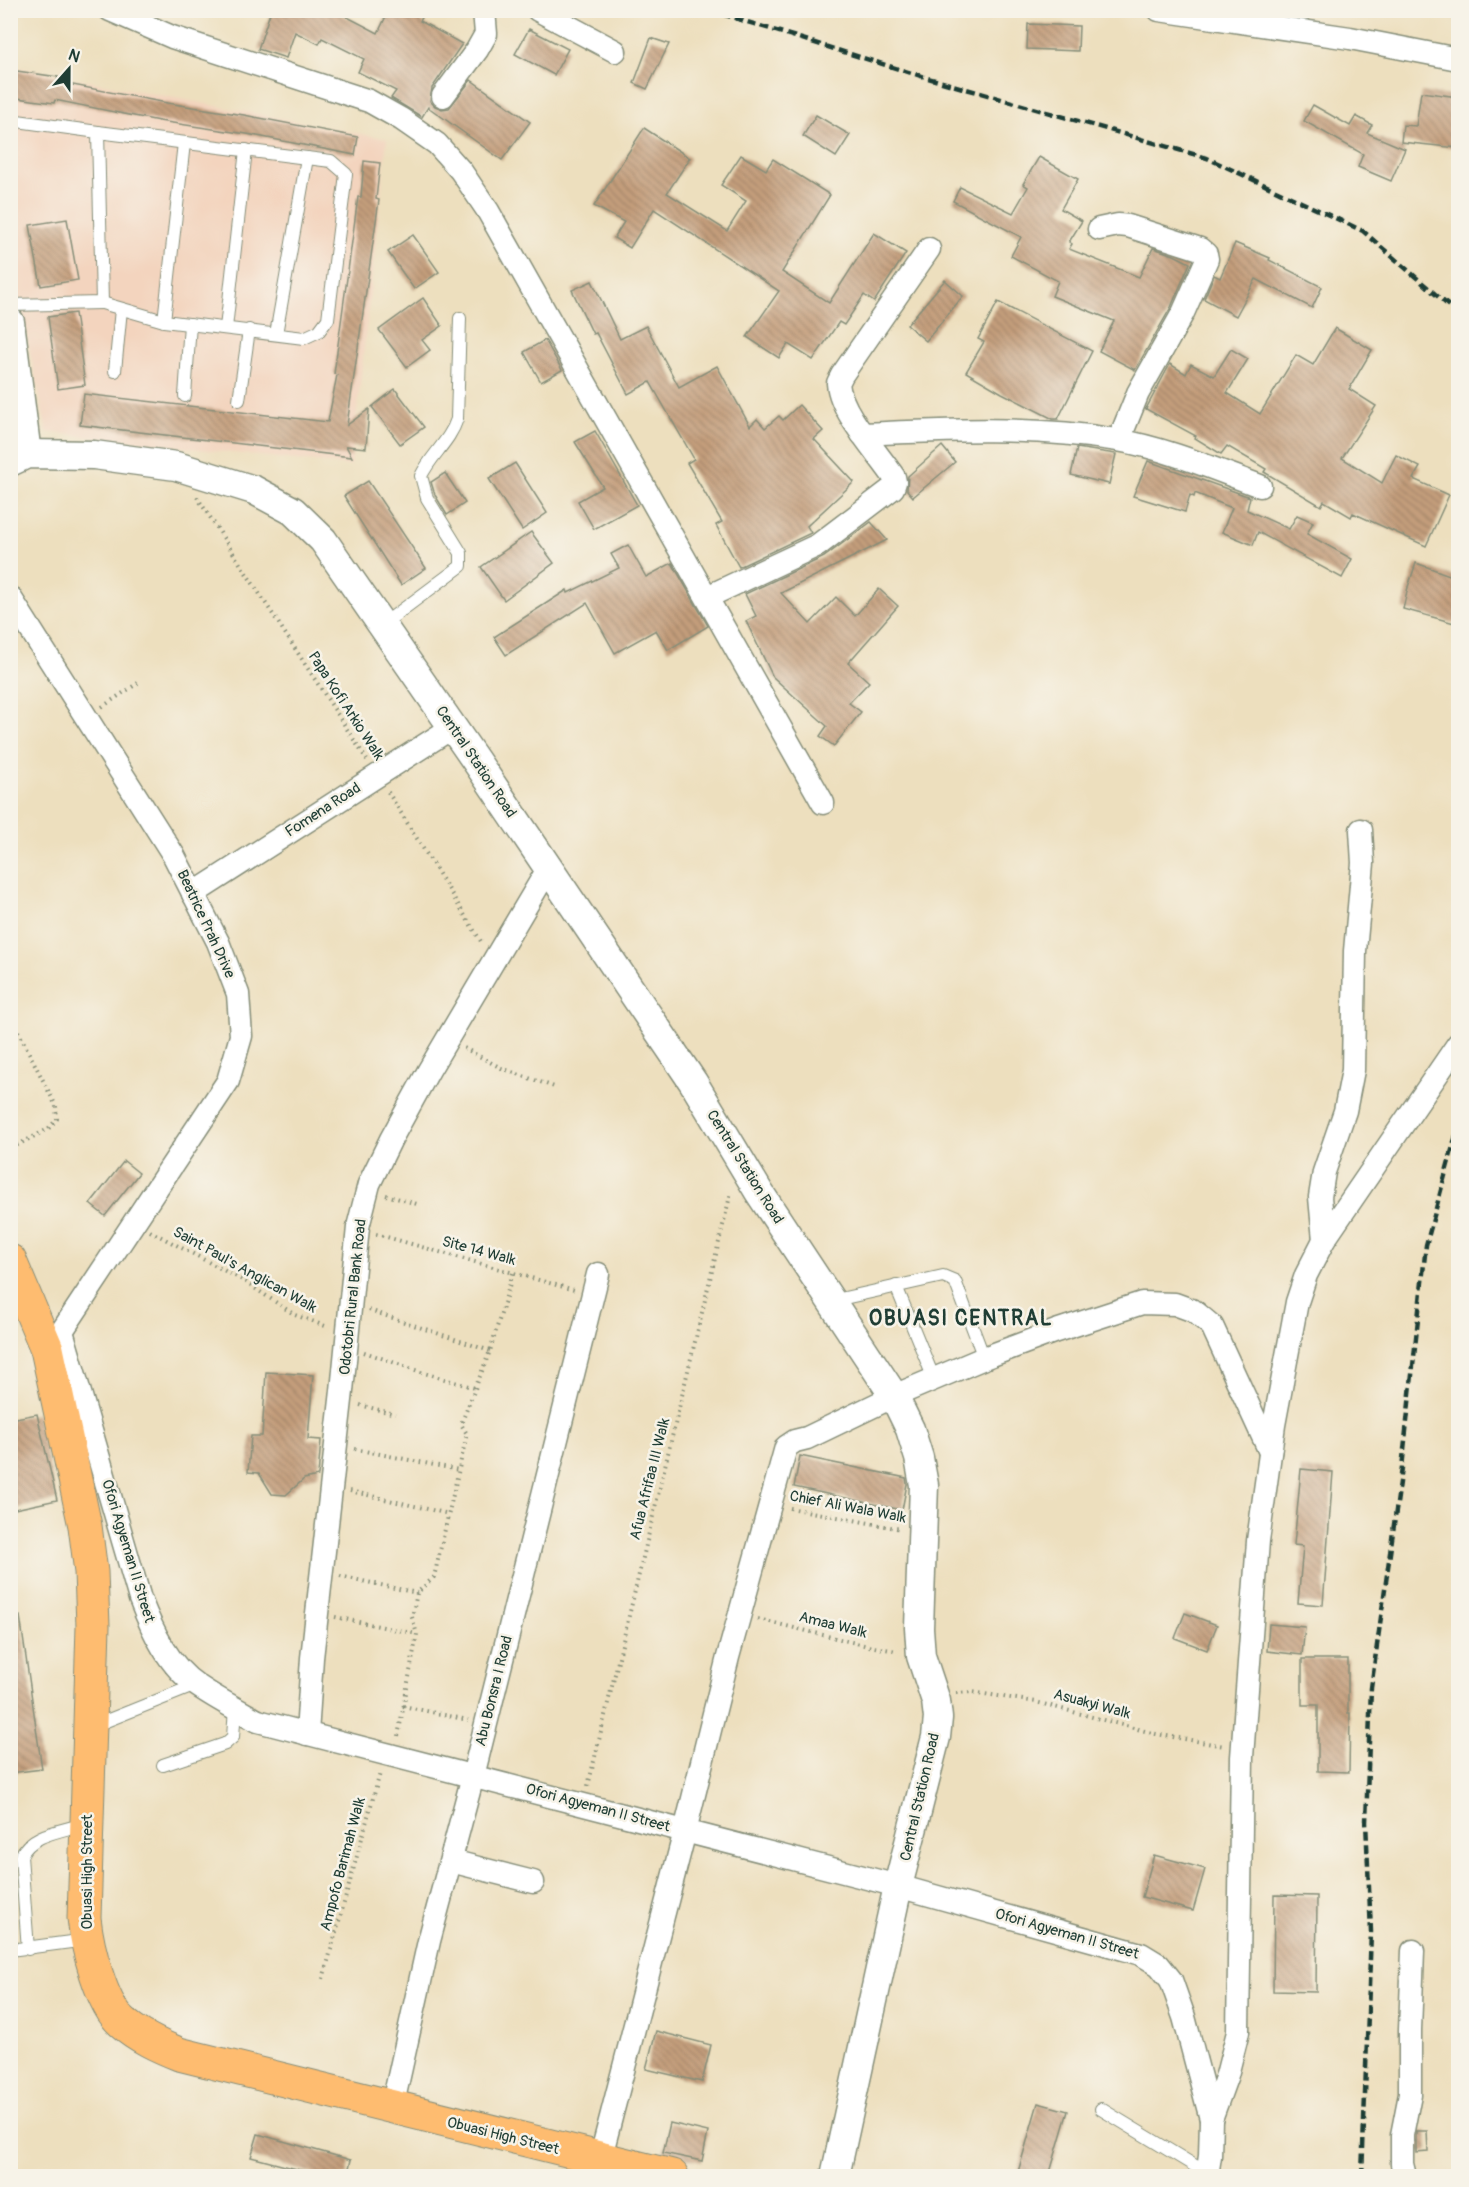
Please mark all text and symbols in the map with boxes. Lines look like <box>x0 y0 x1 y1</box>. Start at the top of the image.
north arrow <box>39 39 99 99</box>
text: N <box>65 45 83 67</box>
street label: Papa Kofi Arkio Walk <box>304 648 389 765</box>
street label: Central Station Road <box>432 703 520 821</box>
street label: Fomena Road <box>282 779 364 841</box>
street label: Beatrice Prah Drive <box>173 867 240 982</box>
street label: Central Station Road <box>702 1107 788 1227</box>
street label: Odotobri Rural Bank Road <box>335 1218 371 1376</box>
street label: Saint Paul's Anglican Walk <box>170 1222 321 1318</box>
street label: Site 14 Walk <box>440 1232 519 1270</box>
district label: OBUASI CENTRAL <box>869 1305 1053 1332</box>
street label: Afua Afrifaa III Walk <box>626 1415 675 1542</box>
street label: Ofori Agyeman II Street <box>97 1477 159 1626</box>
street label: Chief Ali Wala Walk <box>788 1486 909 1528</box>
street label: Amaa Walk <box>797 1607 870 1643</box>
street label: Abu Bonsra I Road <box>471 1634 517 1748</box>
street label: Asuakyi Walk <box>1051 1685 1133 1724</box>
street label: Central Station Road <box>896 1731 944 1863</box>
street label: Ofori Agyeman II Street <box>524 1780 673 1837</box>
street label: Ampofo Barimah Walk <box>316 1794 370 1933</box>
street label: Obuasi High Street <box>78 1814 97 1929</box>
street label: Ofori Agyeman II Street <box>993 1904 1142 1964</box>
street label: Obuasi High Street <box>445 2113 562 2159</box>

